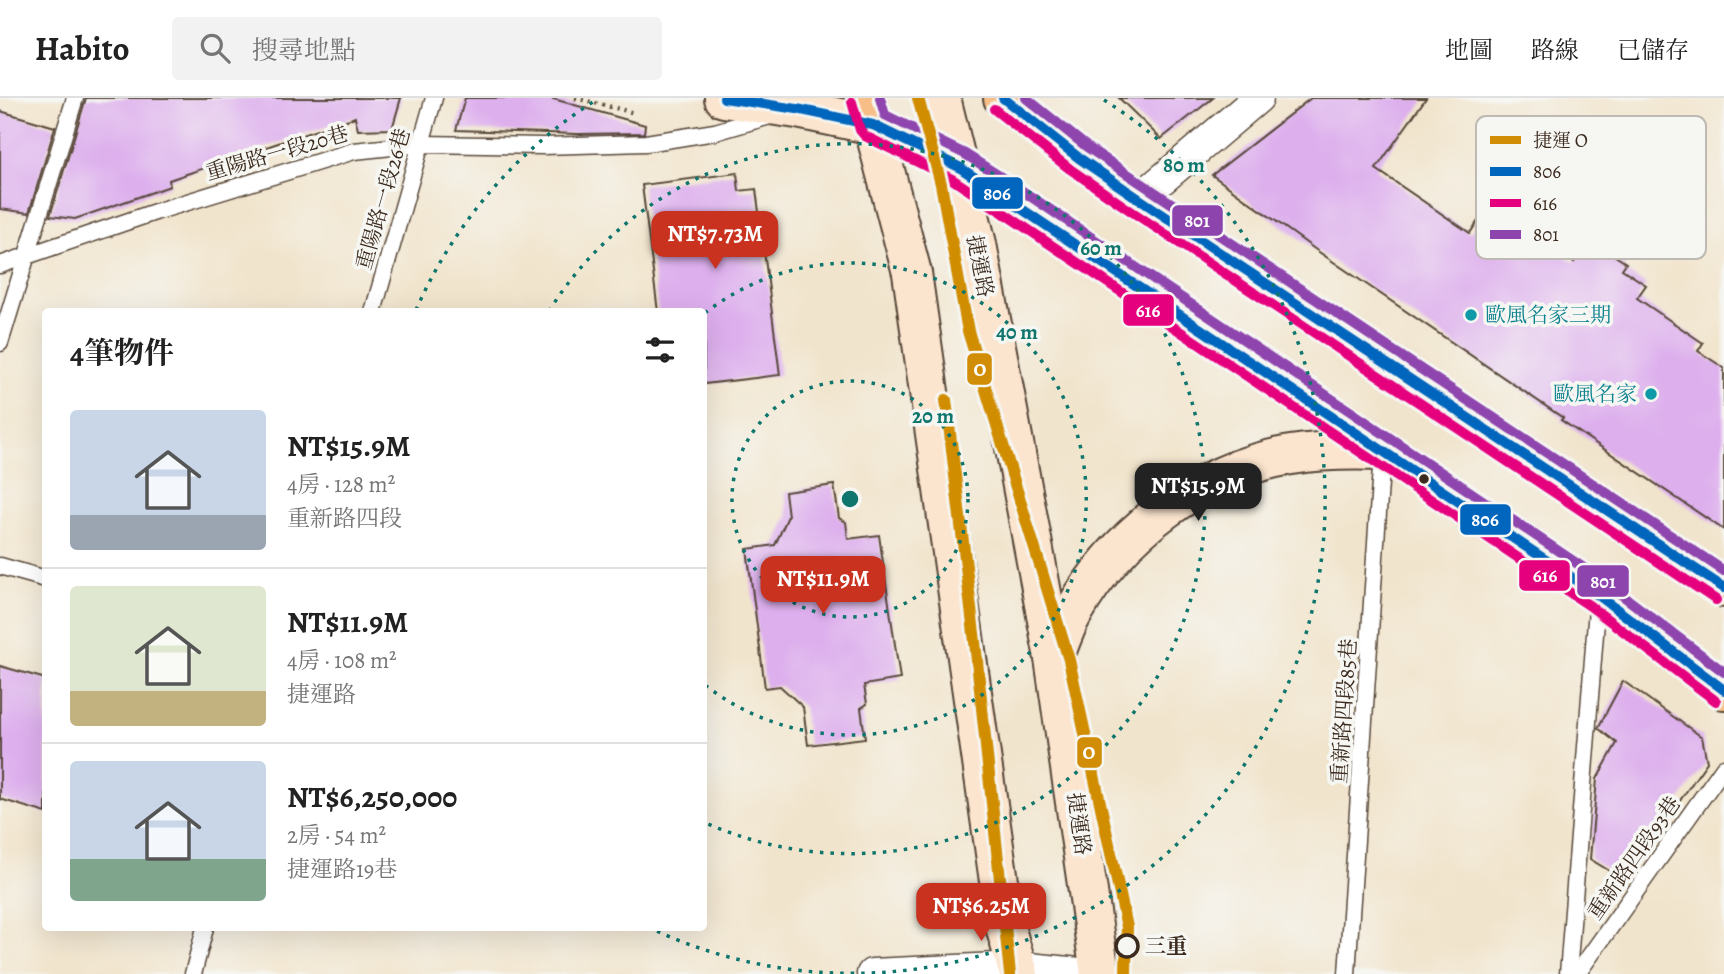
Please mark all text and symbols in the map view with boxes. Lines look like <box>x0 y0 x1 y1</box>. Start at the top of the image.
search box <box>172 17 662 80</box>
text: Habito <box>35 26 130 71</box>
icon: search <box>196 29 234 67</box>
text: 搜尋地點 <box>252 33 356 68</box>
text: 地圖 <box>1445 34 1493 66</box>
text: 路線 <box>1531 34 1579 66</box>
text: 已儲存 <box>1617 34 1689 66</box>
legend <box>1476 116 1706 259</box>
street label: 重陽路一段20巷 <box>202 119 352 187</box>
street label: 重陽路一段26巷 <box>349 125 417 273</box>
text: 捷運 O <box>1533 128 1588 154</box>
text: 80 m <box>1163 151 1205 179</box>
text: 806 <box>1533 159 1561 185</box>
line badge: 806 <box>971 176 1024 210</box>
text: 806 <box>983 181 1011 207</box>
text: 616 <box>1533 191 1557 217</box>
line badge: 801 <box>1171 204 1224 237</box>
text: 801 <box>1184 208 1210 234</box>
pin: NT$7.73M <box>643 212 787 271</box>
text: NT$7.73M <box>667 218 763 249</box>
text: 801 <box>1533 222 1559 248</box>
street label: 捷運路 <box>960 232 1000 300</box>
text: 60 m <box>1080 234 1122 262</box>
line badge: 616 <box>1122 293 1175 327</box>
text: 616 <box>1136 298 1160 324</box>
place label: 歐風名家三期 <box>1485 301 1611 329</box>
marker: 歐風名家三期 <box>1463 307 1479 323</box>
text: 40 m <box>996 318 1038 346</box>
icon: filters <box>641 331 679 369</box>
text: 4筆物件 <box>70 333 174 373</box>
line badge: O <box>966 352 993 386</box>
text: O <box>974 357 987 383</box>
place label: 歐風名家 <box>1553 380 1637 408</box>
marker: 歐風名家 <box>1643 386 1659 402</box>
text: 20 m <box>912 402 954 430</box>
text: NT$15.9M <box>287 426 410 466</box>
icon: home <box>126 438 210 522</box>
pin: NT$15.9M <box>1126 464 1270 523</box>
text: 4房 · 128 m² <box>287 469 395 500</box>
text: NT$15.9M <box>1151 470 1245 501</box>
unlabelled marker <box>1417 472 1431 486</box>
centre of rings <box>838 487 862 511</box>
text: 重新路四段 <box>287 503 402 534</box>
line badge: 806 <box>1459 503 1512 536</box>
text: 806 <box>1471 507 1499 533</box>
pin: NT$11.9M <box>751 556 895 616</box>
line badge: 616 <box>1518 559 1571 592</box>
text: NT$11.9M <box>776 563 870 594</box>
text: 616 <box>1533 563 1557 589</box>
line badge: 801 <box>1576 564 1630 598</box>
text: 801 <box>1590 569 1616 595</box>
text: NT$11.9M <box>287 602 408 642</box>
icon: home <box>126 614 210 698</box>
street label: 重新路四段85巷 <box>1325 638 1363 784</box>
text: 4房 · 108 m² <box>287 645 397 676</box>
text: 捷運路 <box>287 679 356 710</box>
line badge: O <box>1076 736 1103 769</box>
text: O <box>1083 740 1096 766</box>
text: NT$6,250,000 <box>287 777 457 817</box>
icon: home <box>126 789 210 873</box>
street label: 捷運路 <box>1061 791 1097 857</box>
street label: 重新路四段93巷 <box>1581 791 1687 925</box>
text: 2房 · 54 m² <box>287 820 386 851</box>
text: 捷運路19巷 <box>287 854 397 885</box>
pin: NT$6.25M <box>909 884 1053 943</box>
text: NT$6.25M <box>932 890 1030 921</box>
place label: 三重 <box>1145 932 1187 960</box>
marker: 三重 <box>1115 934 1139 958</box>

